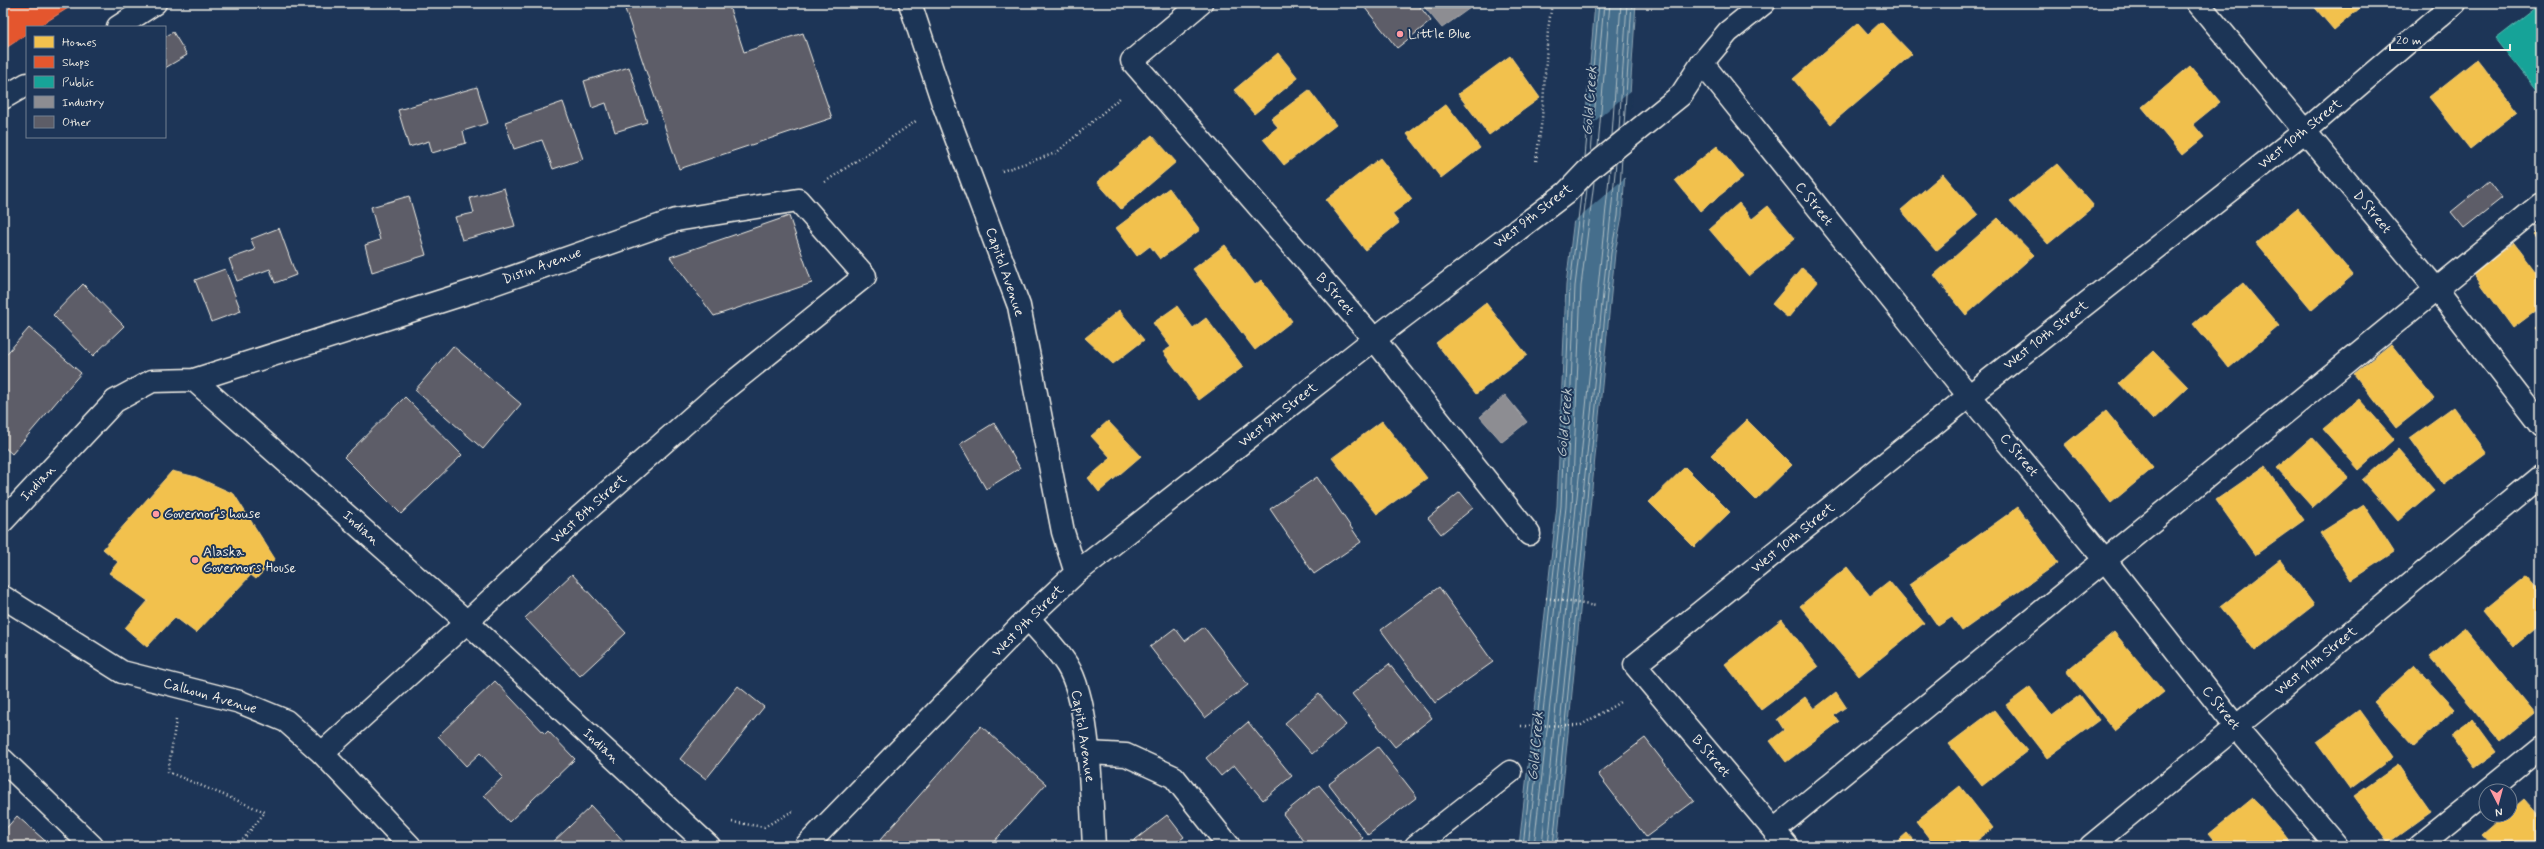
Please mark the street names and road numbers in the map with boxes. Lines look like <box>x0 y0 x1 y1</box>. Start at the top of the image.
street label: West 10th Street <box>2255 94 2346 173</box>
street label: C Street <box>1791 178 1837 230</box>
street label: West 9th Street <box>1490 179 1577 252</box>
street label: D Street <box>2349 187 2395 237</box>
street label: Capitol Avenue <box>981 225 1029 319</box>
street label: Distin Avenue <box>500 243 584 289</box>
street label: B Street <box>1312 269 1358 319</box>
street label: West 10th Street <box>2000 296 2092 374</box>
street label: West 9th Street <box>1235 378 1322 451</box>
street label: C Street <box>1996 430 2042 480</box>
street label: Indian <box>16 461 60 505</box>
street label: West 8th Street <box>547 470 631 548</box>
street label: West 10th Street <box>1748 498 1839 577</box>
street label: Indian <box>339 507 383 549</box>
street label: West 9th Street <box>988 581 1068 661</box>
street label: West 11th Street <box>2271 622 2361 700</box>
street label: Calhoun Avenue <box>161 674 259 718</box>
street label: C Street <box>2198 682 2244 734</box>
street label: Capitol Avenue <box>1067 689 1099 783</box>
street label: Indian <box>579 724 623 768</box>
street label: B Street <box>1688 731 1734 781</box>

